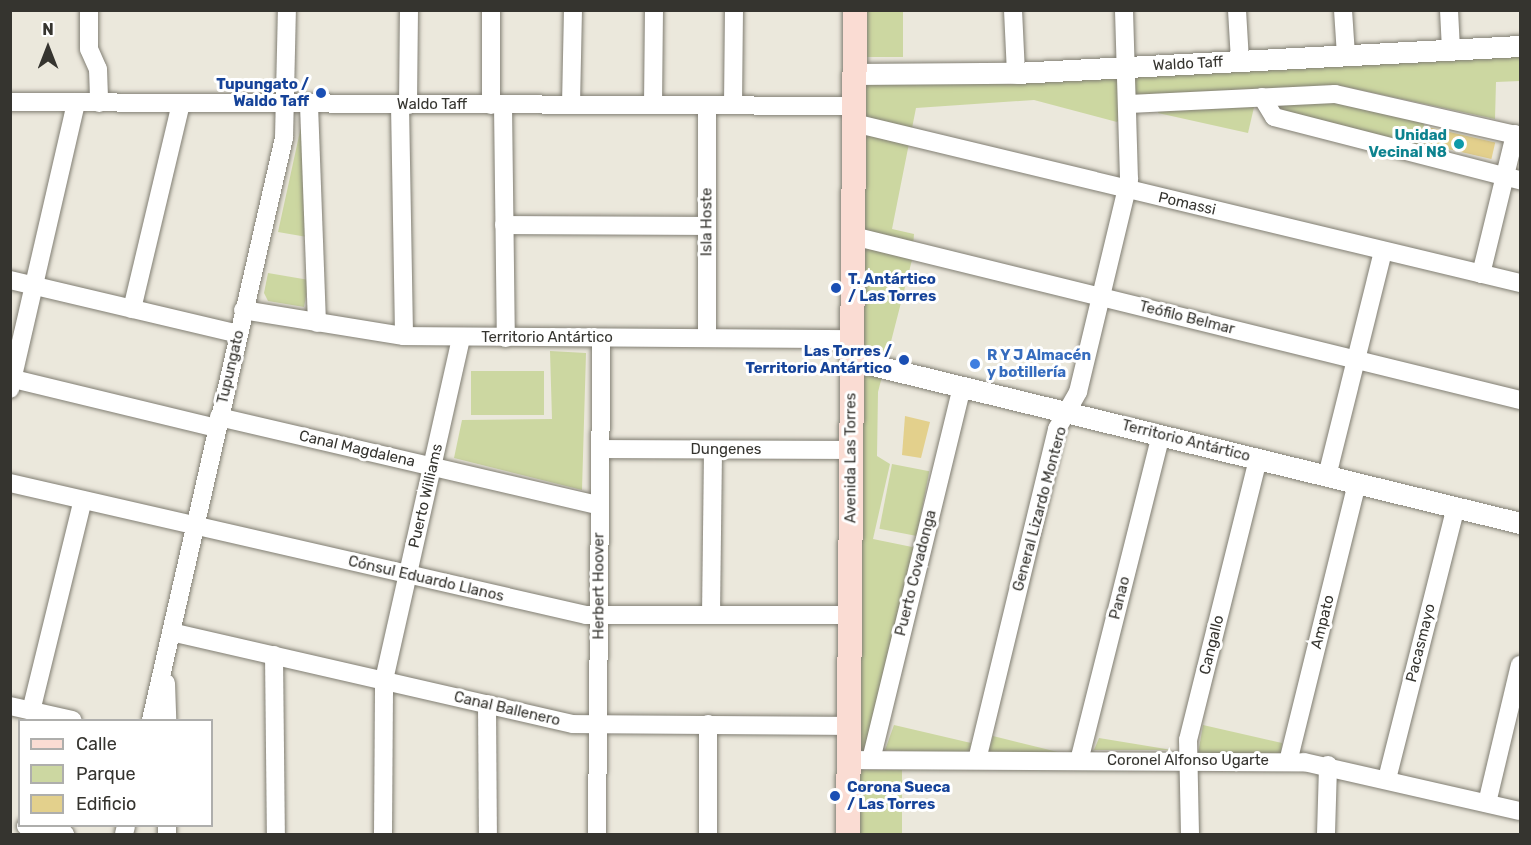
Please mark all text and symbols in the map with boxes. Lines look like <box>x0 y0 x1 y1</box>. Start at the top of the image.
north arrow <box>18 18 78 78</box>
text: N <box>42 20 54 39</box>
street label: Waldo Taff <box>1152 53 1224 75</box>
place label: Tupungato / Waldo Taff <box>216 75 309 110</box>
marker: Tupungato / Waldo Taff <box>314 86 328 100</box>
street label: Waldo Taff <box>397 96 467 114</box>
place label: Unidad Vecinal N8 <box>1368 126 1447 161</box>
marker: Unidad Vecinal N8 <box>1452 137 1466 151</box>
street label: Isla Hoste <box>698 188 716 256</box>
street label: Pomassi <box>1156 189 1218 219</box>
place label: T. Antártico / Las Torres <box>848 270 937 305</box>
marker: T. Antártico / Las Torres <box>829 281 843 295</box>
street label: Teófilo Belmar <box>1137 297 1237 339</box>
street label: Tupungato <box>214 328 248 406</box>
street label: Territorio Antártico <box>481 329 613 347</box>
place label: Las Torres / Territorio Antártico <box>745 342 892 377</box>
place label: R Y J Almacén y botillería <box>987 346 1092 381</box>
marker: Las Torres / Territorio Antártico <box>897 353 911 367</box>
marker: R Y J Almacén y botillería <box>968 357 982 371</box>
street label: Avenida Las Torres <box>842 393 860 523</box>
street label: Territorio Antártico <box>1120 416 1252 466</box>
street label: General Lizardo Montero <box>1009 425 1071 593</box>
street label: Canal Magdalena <box>297 427 417 471</box>
street label: Dungenes <box>691 441 761 459</box>
street label: Puerto Williams <box>405 442 447 550</box>
street label: Puerto Covadonga <box>892 508 940 638</box>
street label: Herbert Hoover <box>590 532 608 640</box>
street label: Cónsul Eduardo Llanos <box>346 552 506 606</box>
street label: Panao <box>1106 575 1134 621</box>
street label: Ampato <box>1308 593 1338 651</box>
street label: Pacasmayo <box>1403 602 1439 684</box>
street label: Cangallo <box>1196 613 1228 677</box>
street label: Canal Ballenero <box>452 688 562 730</box>
legend <box>18 719 213 827</box>
text: Calle <box>76 733 117 755</box>
street label: Coronel Alfonso Ugarte <box>1107 752 1269 770</box>
text: Parque <box>76 763 136 785</box>
place label: Corona Sueca / Las Torres <box>847 778 950 813</box>
marker: Corona Sueca / Las Torres <box>828 789 842 803</box>
text: Edificio <box>76 793 136 815</box>

